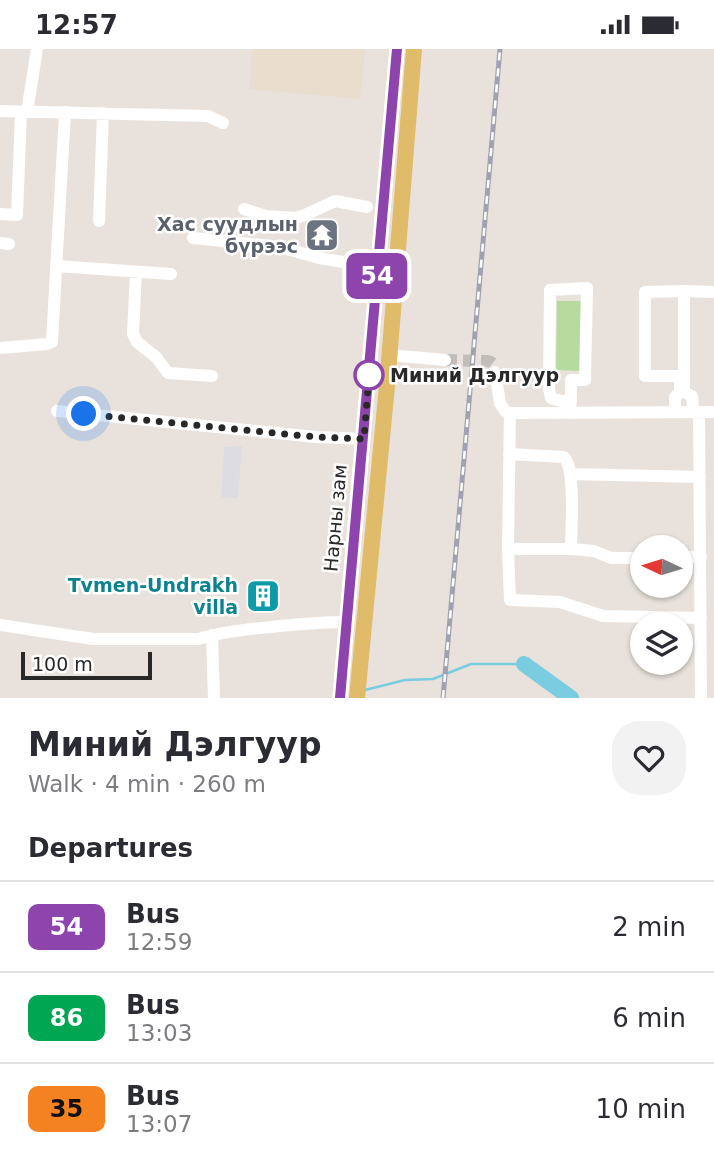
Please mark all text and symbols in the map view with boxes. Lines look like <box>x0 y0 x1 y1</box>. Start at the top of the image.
text: 12:57 <box>35 10 118 40</box>
place label: Хас суудлын бүрээс <box>157 213 298 257</box>
temple icon: Хас суудлын бүрээс <box>303 216 341 254</box>
line badge: 54 <box>346 253 408 299</box>
text: 54 <box>360 262 394 290</box>
marker: Миний Дэлгуур <box>354 360 384 390</box>
place label: Миний Дэлгуур <box>390 364 559 386</box>
your location <box>66 396 101 431</box>
street label: Нарны зам <box>319 463 351 573</box>
north arrow <box>630 535 693 599</box>
map controls <box>630 535 693 675</box>
place label: Tvmen-Undrakh villa <box>68 574 238 618</box>
building icon: Tvmen-Undrakh villa <box>244 577 282 615</box>
button: layers <box>630 612 693 675</box>
scale bar <box>21 649 152 681</box>
text: 100 m <box>32 653 93 675</box>
button: heart <box>612 721 686 795</box>
text: Миний Дэлгуур <box>28 725 322 764</box>
text: Walk · 4 min · 260 m <box>28 771 266 797</box>
text: Departures <box>28 833 193 863</box>
text: Bus <box>126 899 180 929</box>
text: 2 min <box>612 912 686 942</box>
text: 54 <box>50 913 83 941</box>
text: 12:59 <box>126 929 192 955</box>
text: Bus <box>126 990 180 1020</box>
text: 6 min <box>612 1003 686 1033</box>
text: 86 <box>50 1004 83 1032</box>
text: 13:03 <box>126 1020 192 1046</box>
text: Bus <box>126 1081 180 1111</box>
text: 10 min <box>596 1094 686 1124</box>
text: 35 <box>50 1095 83 1123</box>
text: 13:07 <box>126 1111 192 1137</box>

